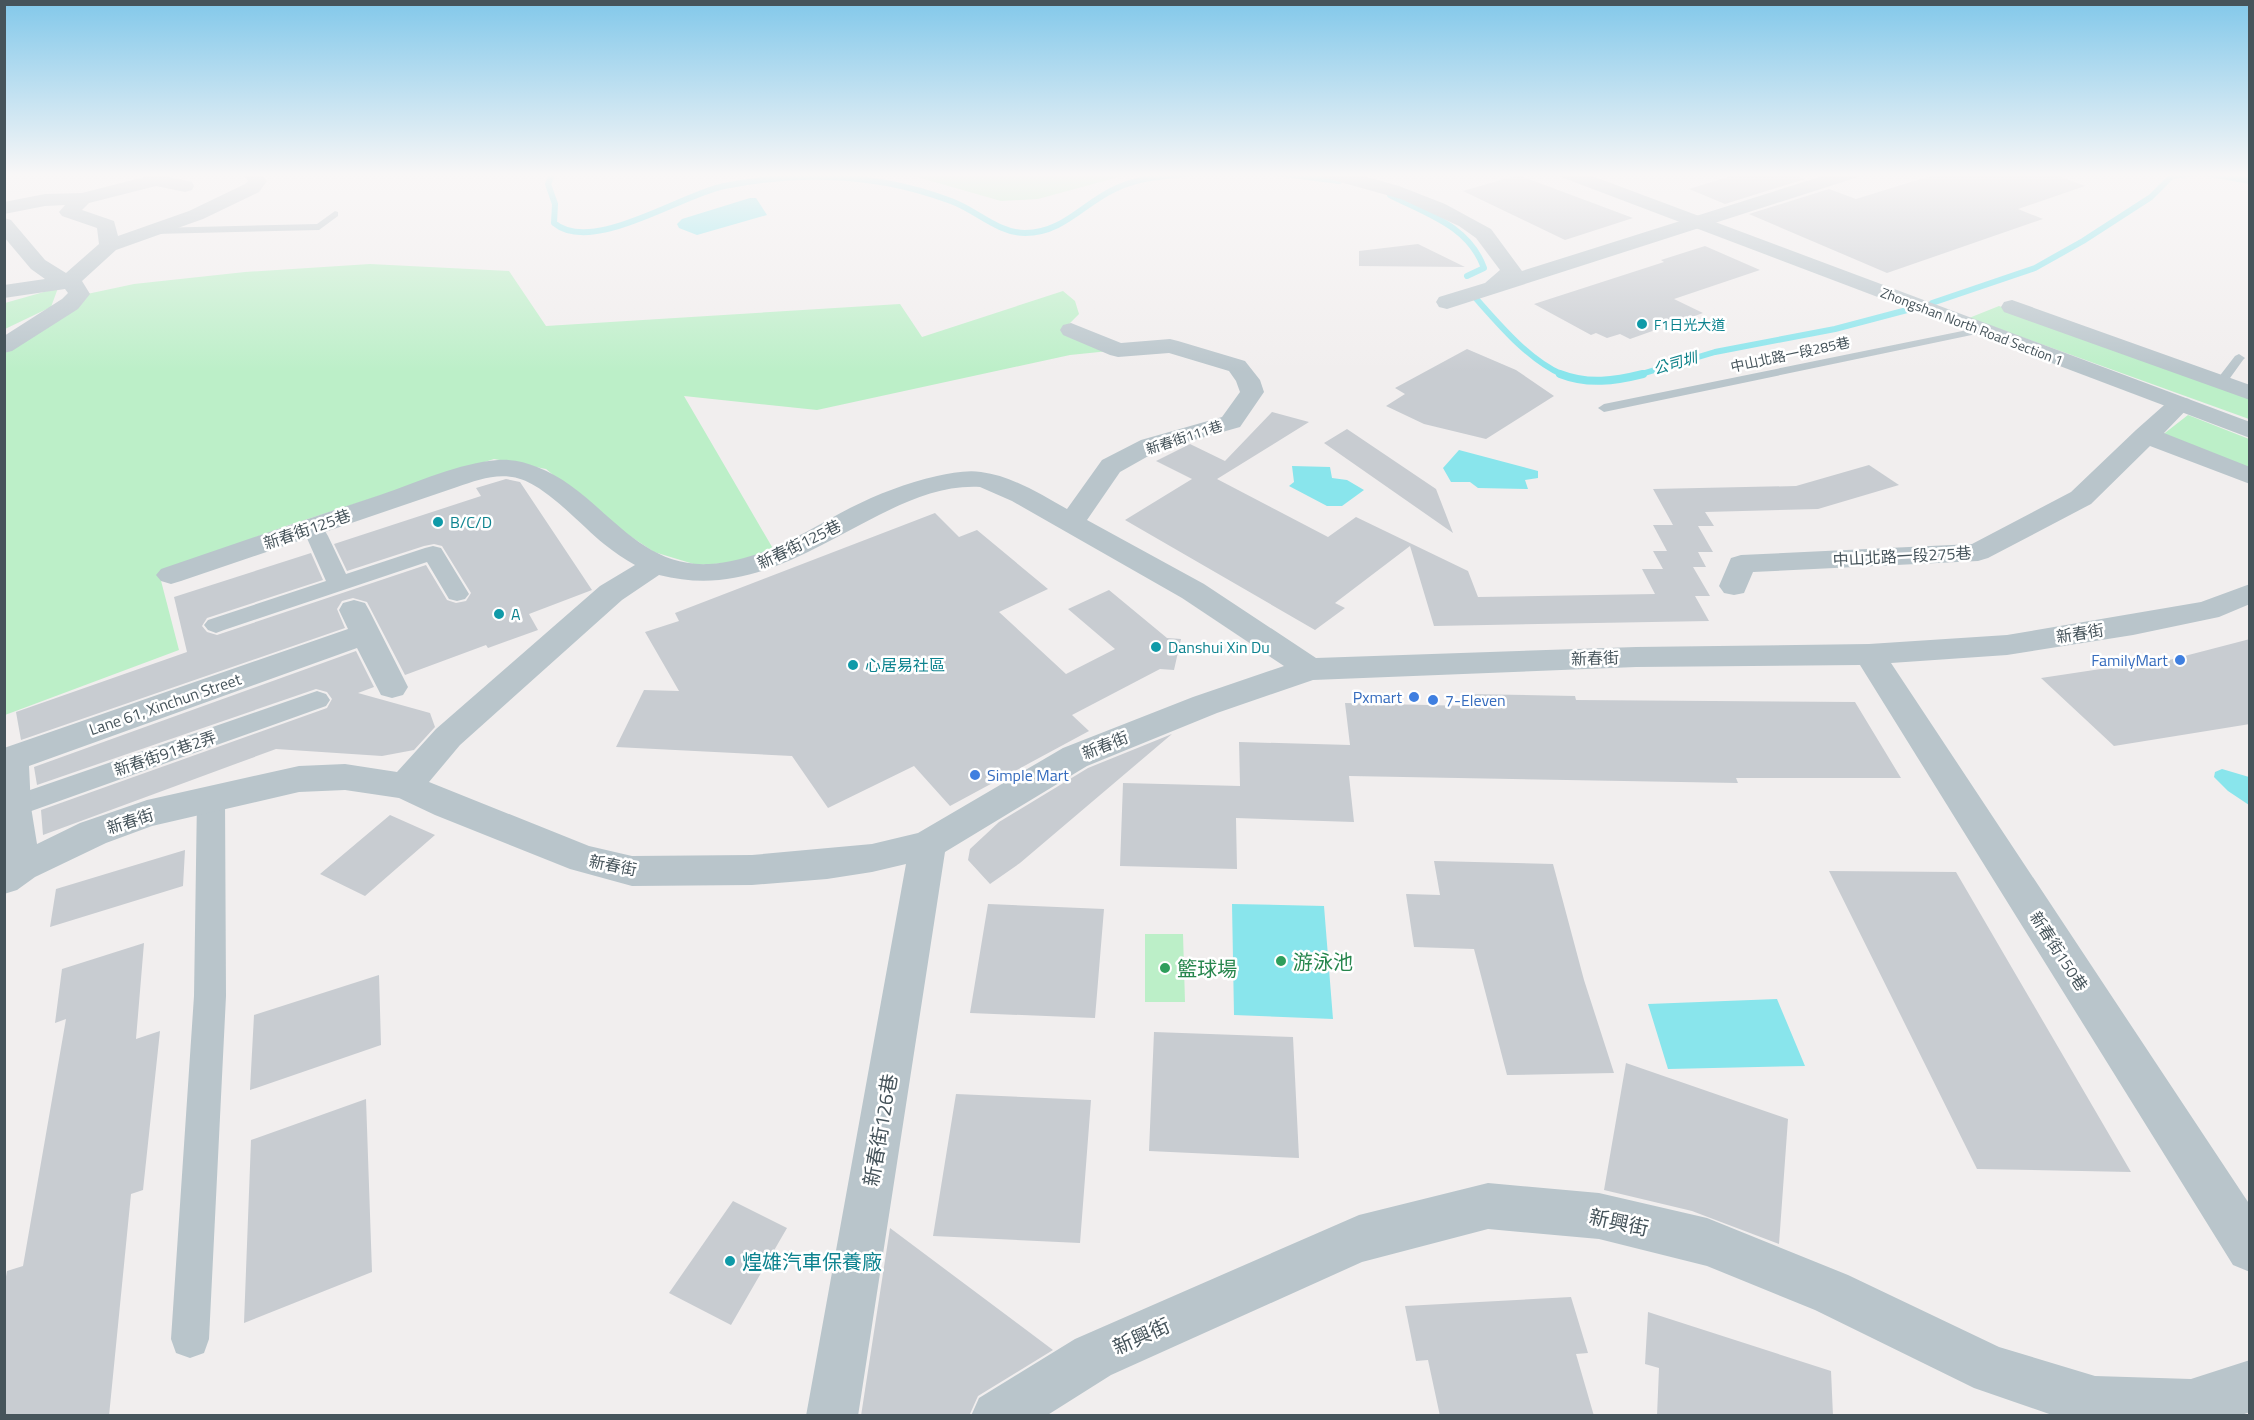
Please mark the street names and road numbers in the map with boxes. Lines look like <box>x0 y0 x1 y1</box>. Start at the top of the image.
street label: Zhongshan North Road Section 1 <box>1878 281 2066 371</box>
street label: 中山北路一段285巷 <box>1728 331 1852 377</box>
street label: 新春街111巷 <box>1143 415 1225 459</box>
street label: 新春街125巷 <box>260 503 354 555</box>
street label: 新春街125巷 <box>753 513 845 575</box>
street label: 中山北路一段275巷 <box>1832 540 1972 572</box>
street label: 新春街 <box>2054 617 2106 649</box>
street label: 新春街 <box>1571 645 1619 671</box>
street label: Lane 61, Xinchun Street <box>86 667 245 741</box>
street label: 新春街91巷2弄 <box>111 724 219 782</box>
street label: 新春街 <box>1078 725 1132 765</box>
street label: 新春街 <box>103 802 157 840</box>
street label: 新春街 <box>587 849 639 881</box>
street label: 新春街150巷 <box>2024 906 2094 996</box>
street label: 新春街126巷 <box>855 1071 905 1189</box>
street label: 新興街 <box>1586 1201 1652 1243</box>
street label: 新興街 <box>1107 1310 1175 1362</box>

